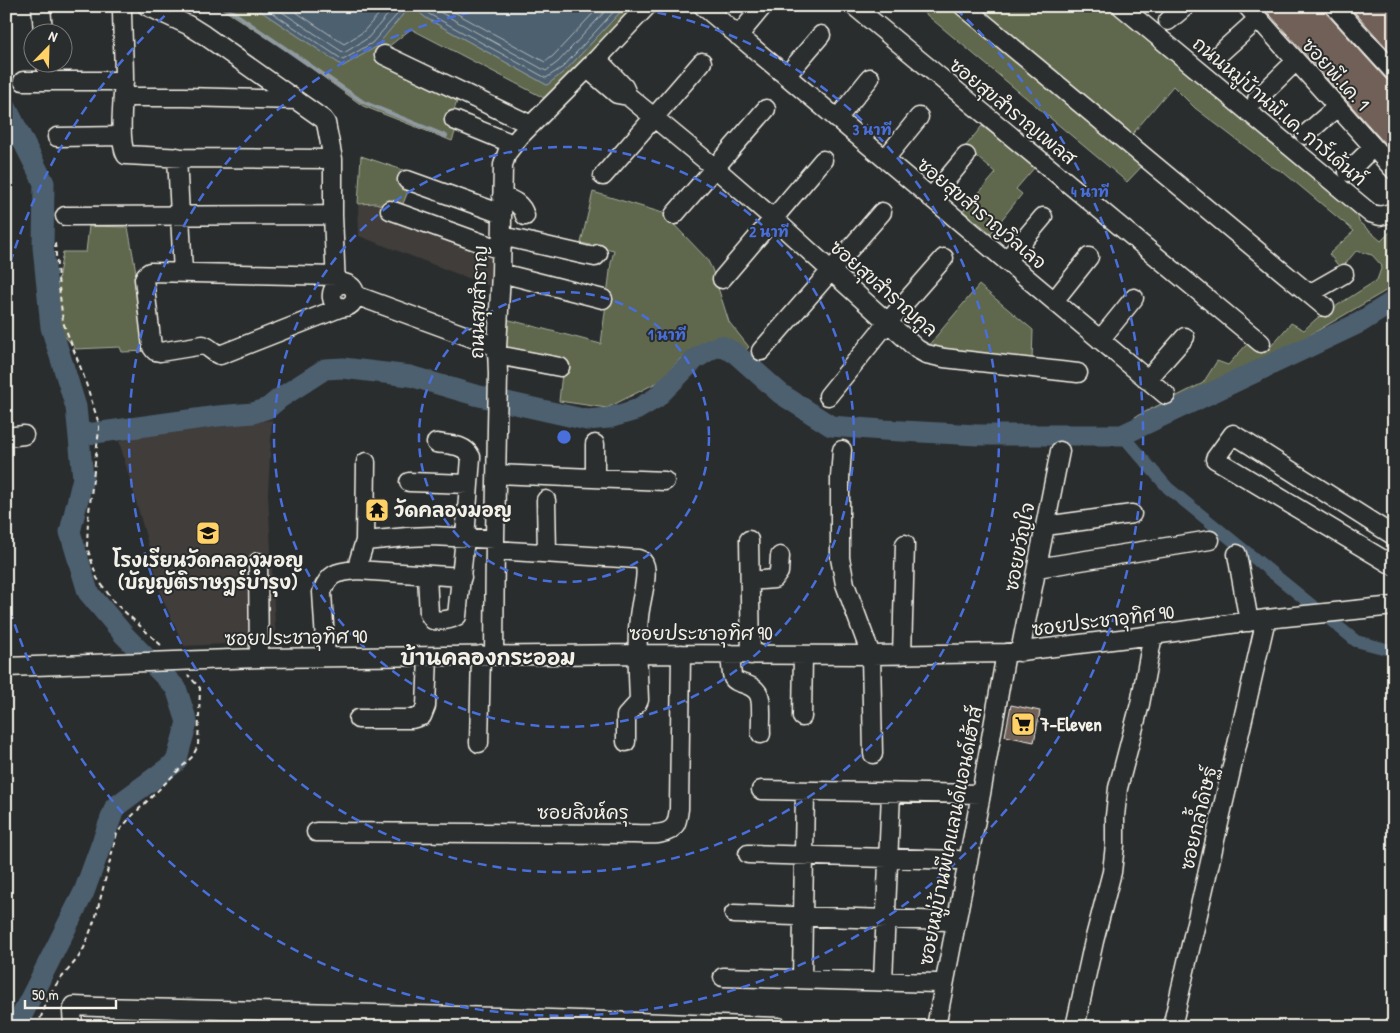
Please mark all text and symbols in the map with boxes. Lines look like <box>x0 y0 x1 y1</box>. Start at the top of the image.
north arrow <box>22 22 72 72</box>
text: N <box>46 25 61 46</box>
street label: ถนนหมู่บ้านพี.เค. การ์เด้นท์ <box>1186 30 1373 193</box>
street label: ซอยพี.เค. 1 <box>1296 32 1376 116</box>
street label: ซอยสุขสำราญเพลส <box>943 52 1083 173</box>
text: 3 นาที <box>852 119 892 140</box>
street label: ซอยสุขสำราญวิลเลจ <box>911 151 1052 276</box>
text: 4 นาที <box>1071 181 1109 202</box>
text: 2 นาที <box>749 221 789 242</box>
street label: ซอยสุขสำราญคูล <box>823 234 944 344</box>
street label: ถนนสุขสำราญ <box>463 245 495 359</box>
text: 1 นาที <box>648 324 686 345</box>
centre of rings <box>555 428 573 446</box>
temple icon: วัดคลองมอญ <box>364 497 390 523</box>
place label: วัดคลองมอญ <box>394 497 512 523</box>
street label: ซอยขวัญใจ <box>998 500 1040 594</box>
school or university icon: โรงเรียนวัดคลองมอญ (บัญญัติราษฎร์บำรุง) <box>195 520 221 546</box>
place label: โรงเรียนวัดคลองมอญ (บัญญัติราษฎร์บำรุง) <box>112 547 303 597</box>
street label: ซอยประชาอุทิศ 90 <box>1030 598 1176 644</box>
street label: ซอยประชาอุทิศ 90 <box>629 620 773 648</box>
street label: ซอยประชาอุทิศ 90 <box>224 623 368 653</box>
district label: บ้านคลองกระออม <box>401 643 575 672</box>
street label: ซอยหมู่บ้านพีเคแลนด์แอนด์เฮ้าส์ <box>912 702 990 968</box>
supermarket icon: 7-Eleven <box>1010 711 1036 737</box>
place label: 7-Eleven <box>1039 711 1102 737</box>
street label: ซอยกล้ำดิษฐ์ <box>1170 762 1223 873</box>
street label: ซอยสิงห์ครุ <box>537 799 629 827</box>
scale bar <box>25 978 116 1010</box>
text: 50 m <box>32 984 59 1005</box>

